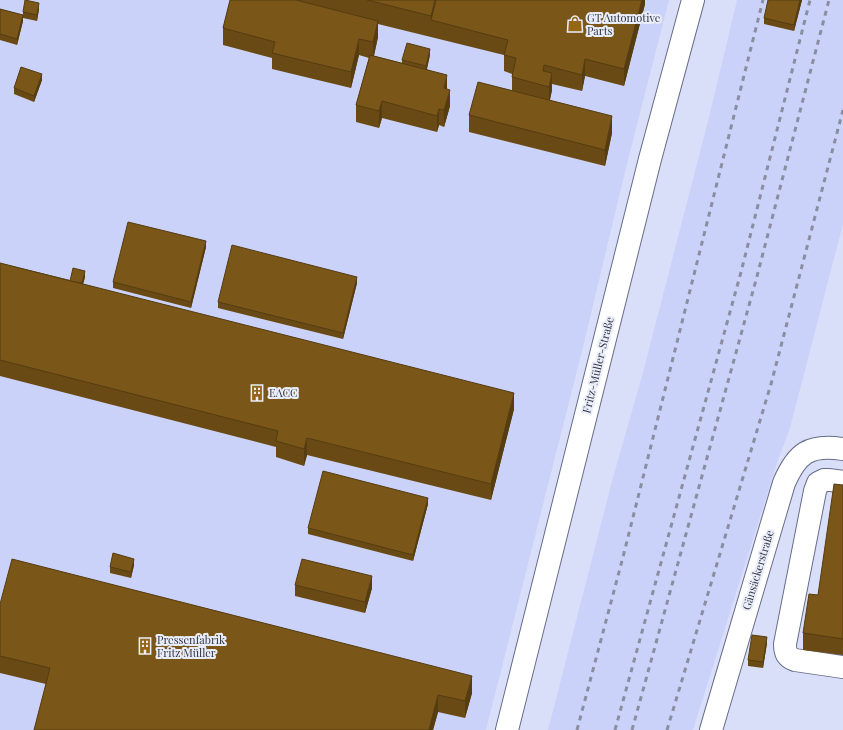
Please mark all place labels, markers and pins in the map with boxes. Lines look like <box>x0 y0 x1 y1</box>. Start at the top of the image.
place label: GT Automotive Parts <box>587 10 661 38</box>
shop icon: GT Automotive Parts <box>566 15 584 33</box>
building icon: EACC <box>248 384 266 402</box>
place label: EACC <box>269 385 298 400</box>
place label: Pressenfabrik Fritz Müller <box>157 632 225 660</box>
building icon: Pressenfabrik Fritz Müller <box>136 637 154 655</box>

